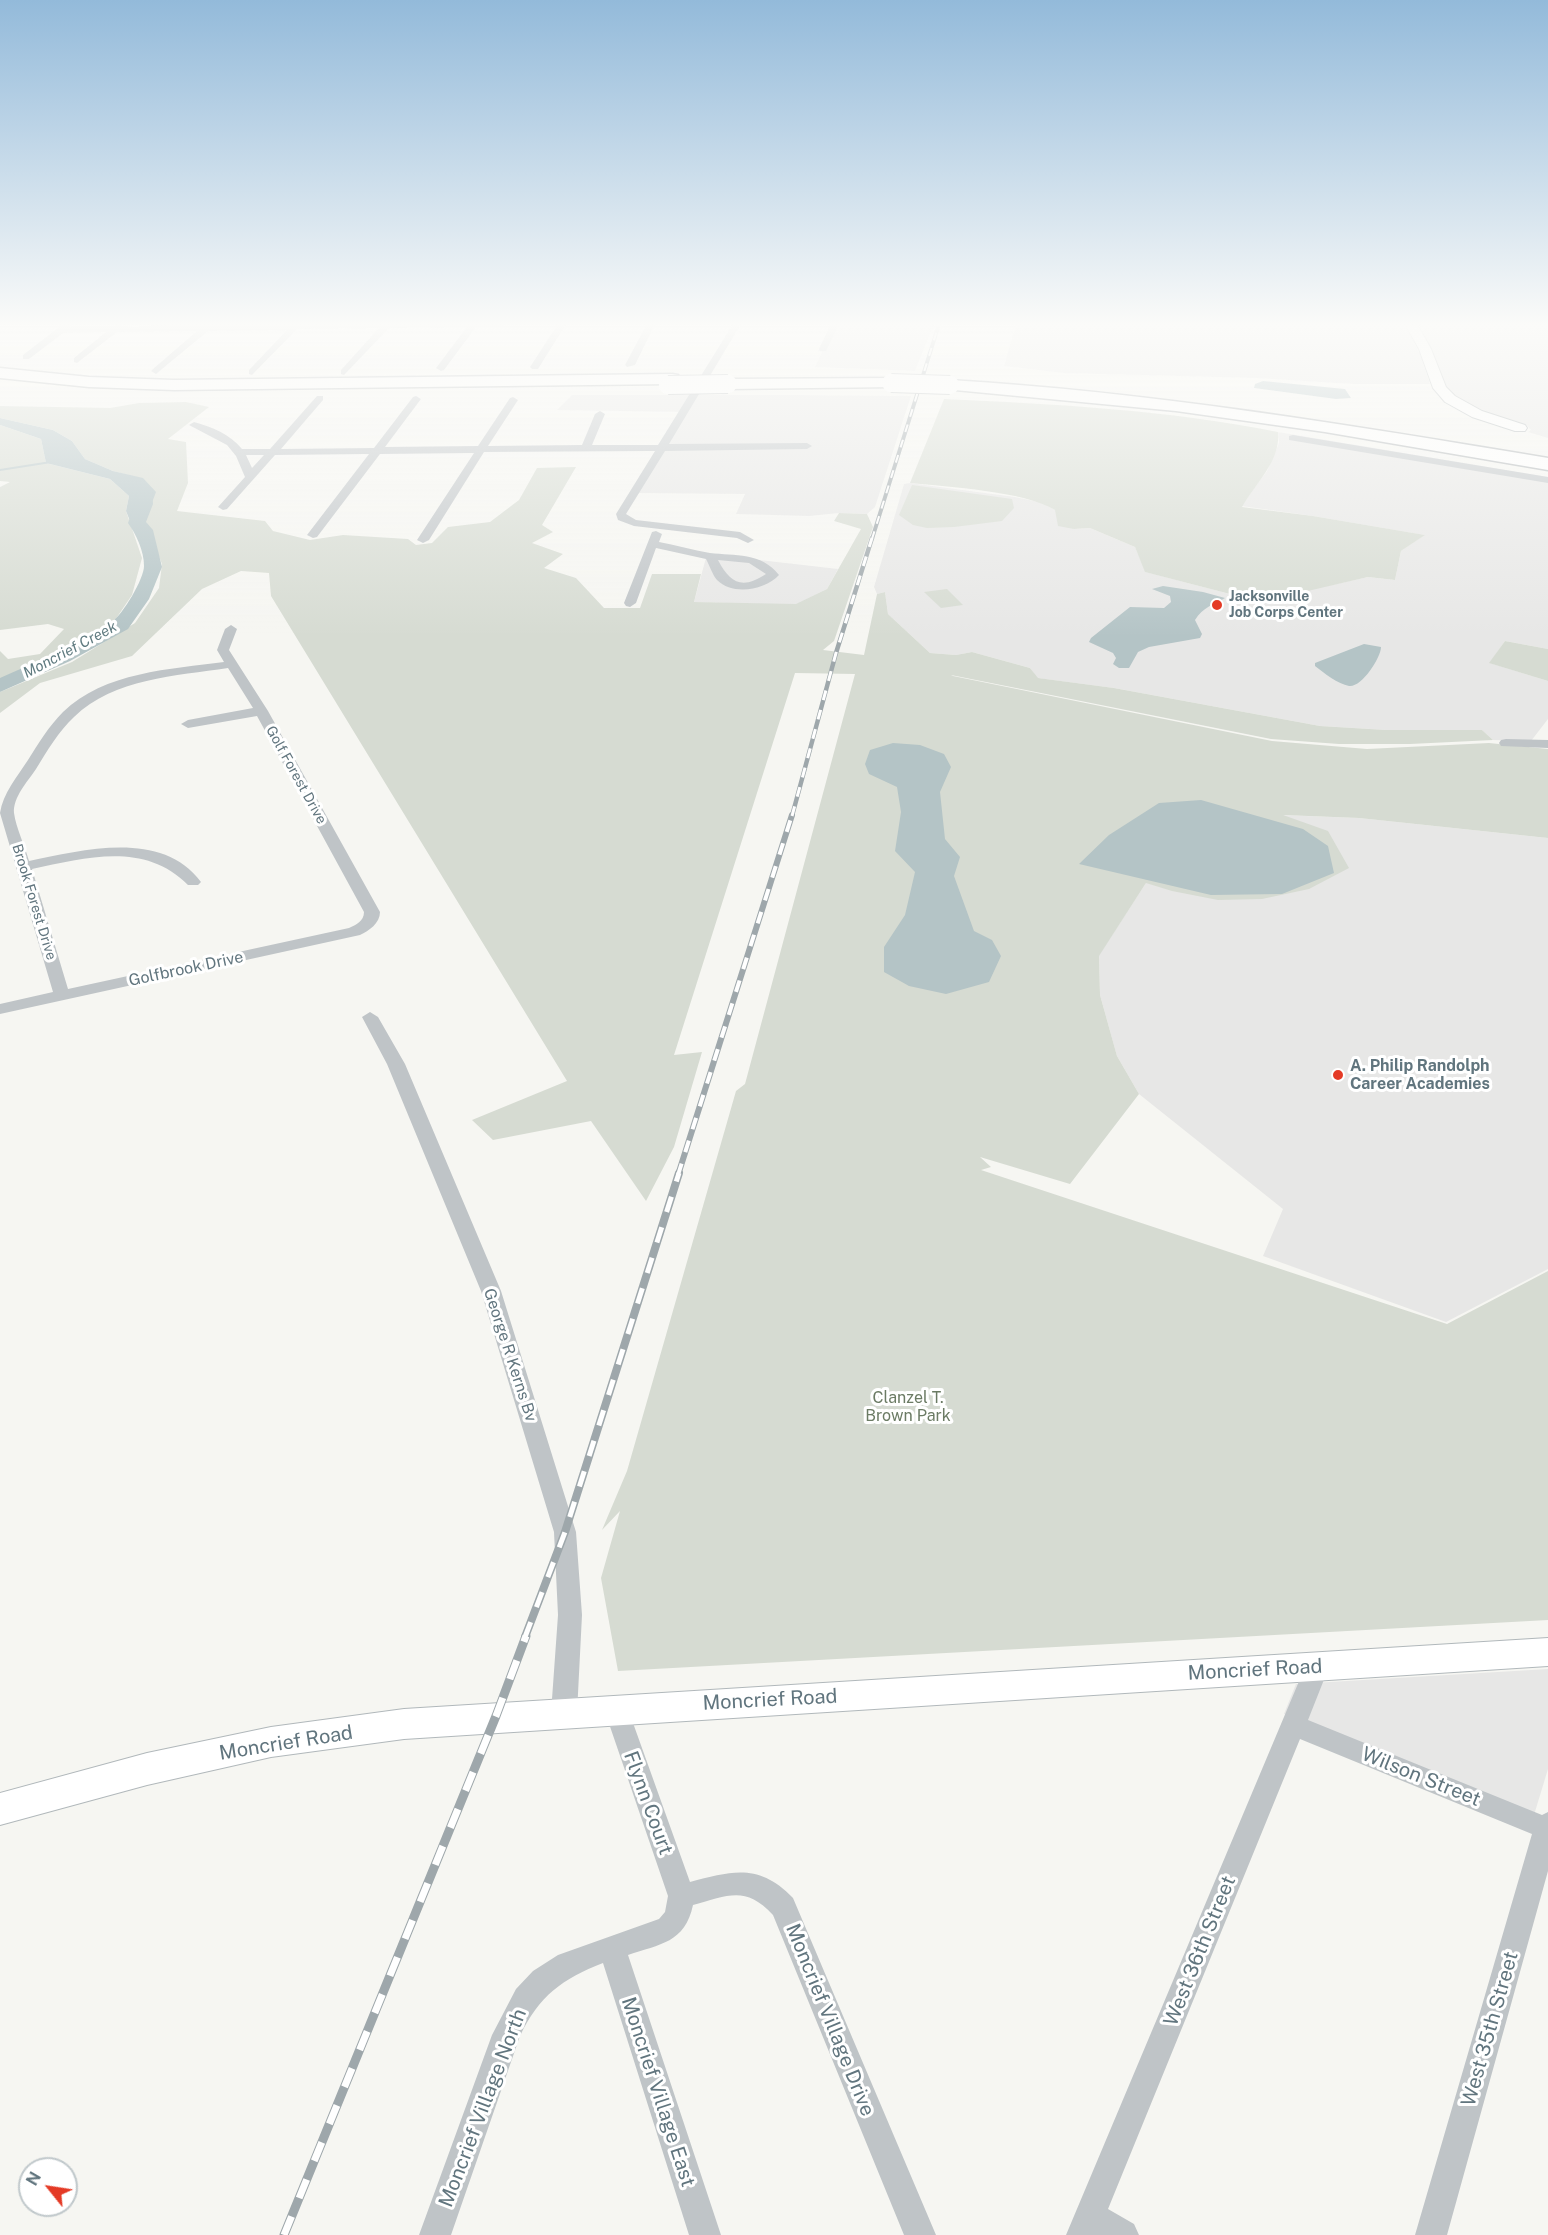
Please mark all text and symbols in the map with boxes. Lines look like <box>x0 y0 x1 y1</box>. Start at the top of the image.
place label: Jacksonville Job Corps Center <box>1229 589 1343 622</box>
marker: Jacksonville Job Corps Center <box>1210 598 1224 612</box>
water label: Moncrief Creek <box>20 618 120 682</box>
street label: Golf Forest Drive <box>262 723 330 827</box>
street label: Brook Forest Drive <box>8 842 60 962</box>
street label: Golfbrook Drive <box>127 947 245 991</box>
place label: A. Philip Randolph Career Academies <box>1350 1056 1490 1094</box>
marker: A. Philip Randolph Career Academies <box>1331 1068 1345 1082</box>
street label: George R Kerns Bv <box>479 1286 541 1424</box>
park label: Clanzel T. Brown Park <box>865 1388 951 1426</box>
street label: Moncrief Road <box>1187 1654 1323 1686</box>
street label: Moncrief Road <box>702 1684 838 1716</box>
street label: Moncrief Road <box>217 1721 355 1765</box>
street label: Wilson Street <box>1358 1742 1484 1812</box>
street label: Flynn Court <box>618 1748 678 1858</box>
street label: West 36th Street <box>1159 1873 1241 2029</box>
street label: Moncrief Village Drive <box>780 1920 880 2120</box>
street label: West 35th Street <box>1456 1949 1524 2109</box>
street label: Moncrief Village East <box>616 1994 700 2190</box>
street label: Moncrief Village North <box>434 2006 532 2210</box>
north arrow <box>18 2157 78 2217</box>
text: N <box>22 2169 45 2189</box>

